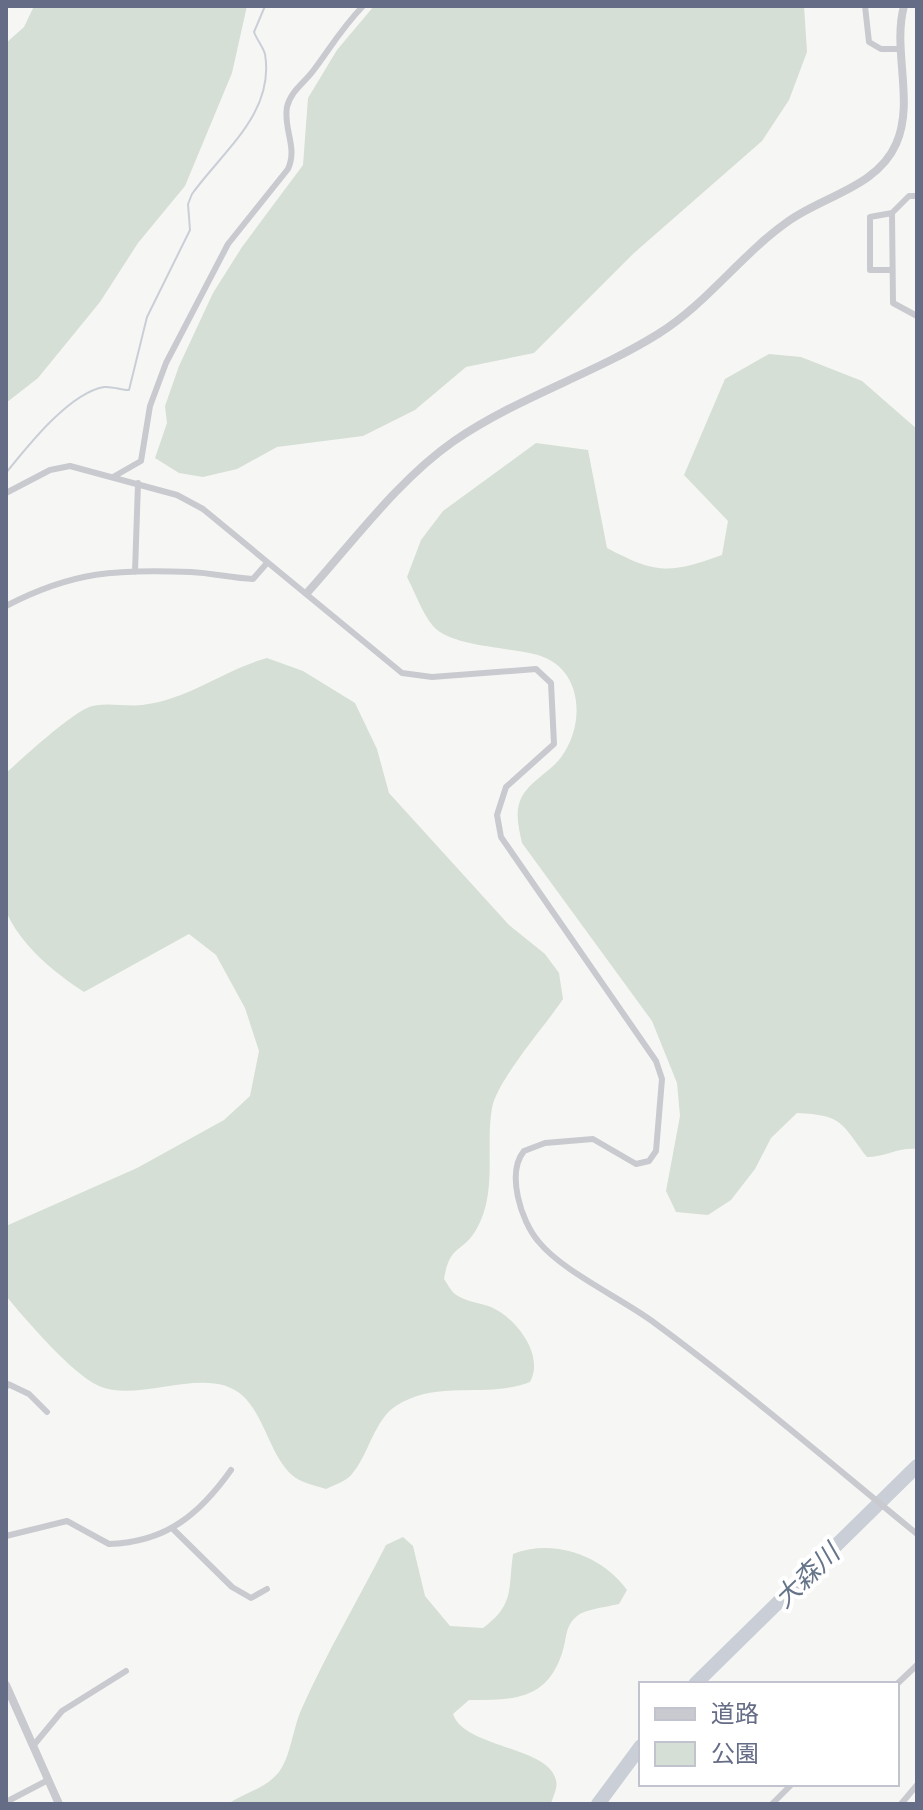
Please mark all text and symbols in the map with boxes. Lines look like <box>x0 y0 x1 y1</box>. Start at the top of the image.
water label: 大森川 <box>766 1534 848 1614</box>
legend <box>639 1682 899 1786</box>
text: 道路 <box>711 1697 759 1729</box>
text: 公園 <box>711 1737 759 1769</box>

